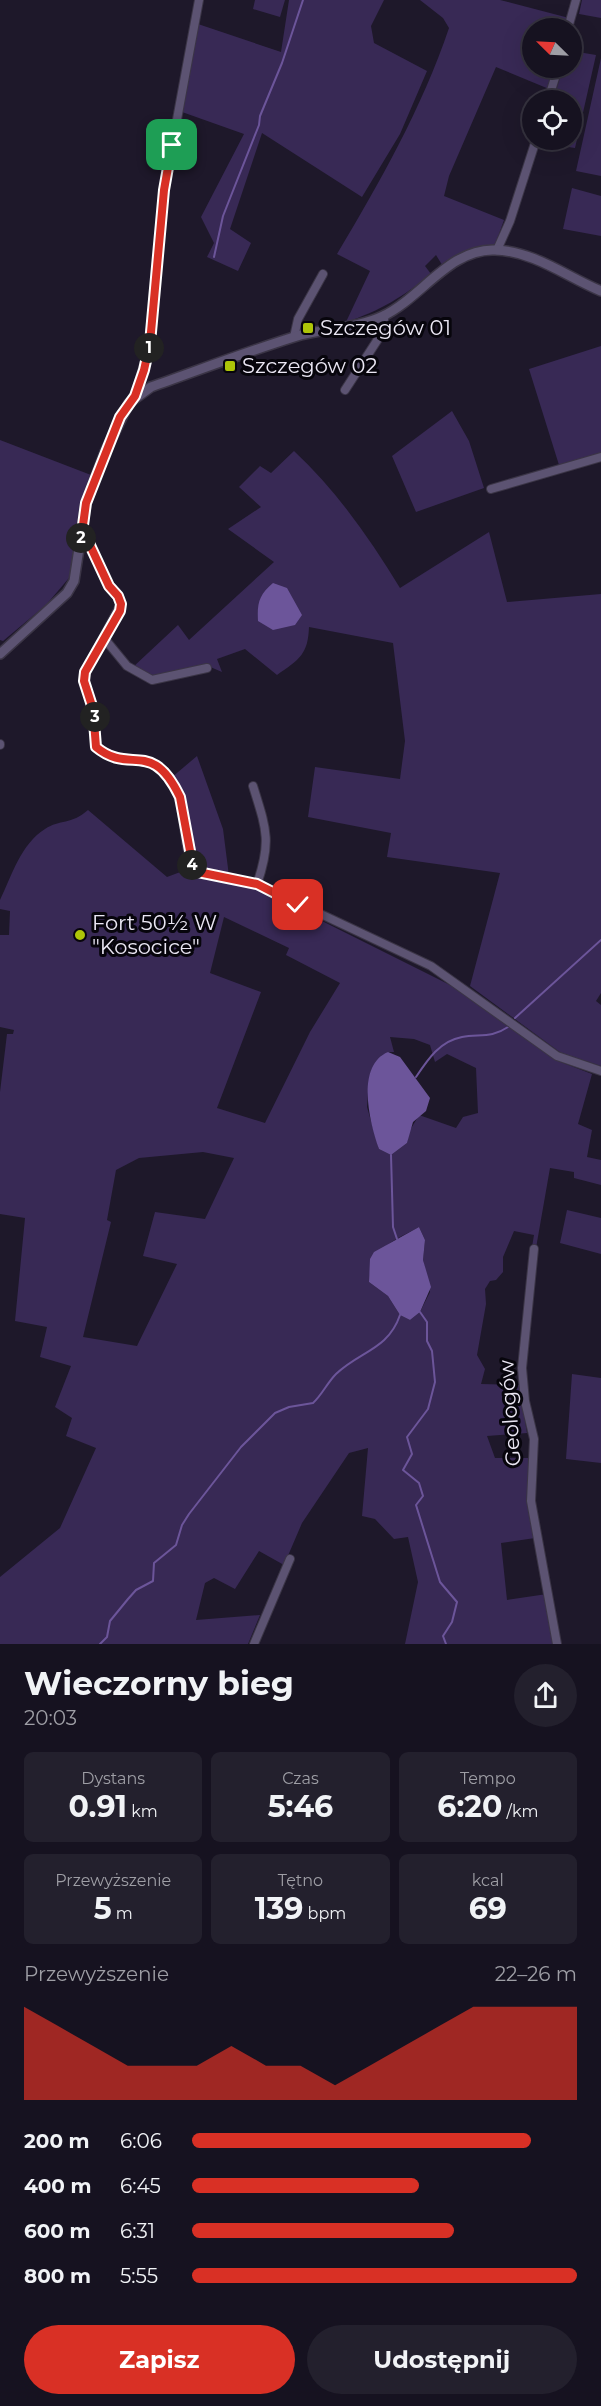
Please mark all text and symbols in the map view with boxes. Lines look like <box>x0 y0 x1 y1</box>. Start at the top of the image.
north arrow <box>522 18 582 78</box>
map controls <box>522 18 582 150</box>
button: locate <box>522 90 582 150</box>
pin <box>146 119 197 170</box>
icon: arrive <box>155 128 188 161</box>
place label: Szczegów 01 <box>320 315 451 340</box>
marker: Szczegów 01 <box>301 321 315 335</box>
pin: 1 <box>134 333 164 363</box>
text: 1 <box>146 338 152 357</box>
place label: Szczegów 02 <box>242 353 377 378</box>
marker: Szczegów 02 <box>223 359 237 373</box>
pin: 2 <box>66 523 96 553</box>
text: 2 <box>76 528 86 547</box>
pin: 3 <box>80 702 110 732</box>
text: 3 <box>90 707 100 726</box>
pin: 4 <box>177 850 207 880</box>
text: 4 <box>186 855 198 874</box>
pin <box>272 879 323 930</box>
icon: check <box>281 888 314 921</box>
place label: Fort 50½ W "Kosocice" <box>92 910 217 959</box>
marker: Fort 50½ W "Kosocice" <box>73 928 87 942</box>
street label: Geologów <box>493 1358 526 1467</box>
text: Wieczorny bieg <box>24 1663 294 1703</box>
button: share <box>514 1664 577 1727</box>
text: 20:03 <box>24 1706 77 1730</box>
text: Dystans <box>81 1769 145 1788</box>
text: Czas <box>282 1769 319 1788</box>
text: Tempo <box>460 1769 516 1788</box>
text: 0.91 <box>69 1788 127 1825</box>
text: 5:46 <box>268 1788 333 1825</box>
text: 6:20 <box>437 1788 502 1825</box>
text: km <box>127 1802 158 1821</box>
text: /km <box>502 1802 538 1821</box>
text: Przewyższenie <box>55 1871 171 1890</box>
text: Tętno <box>278 1871 323 1890</box>
text: kcal <box>472 1871 504 1890</box>
text: 5 <box>94 1890 112 1927</box>
text: 139 <box>255 1890 303 1927</box>
text: 69 <box>469 1890 507 1927</box>
text: m <box>112 1904 133 1923</box>
text: bpm <box>303 1904 346 1923</box>
text: Przewyższenie <box>24 1962 169 1986</box>
text: 22–26 m <box>495 1962 577 1986</box>
text: 200 m <box>24 2129 90 2153</box>
text: 6:06 <box>120 2129 162 2153</box>
text: 400 m <box>24 2174 92 2198</box>
text: 6:45 <box>120 2174 161 2198</box>
text: 600 m <box>24 2219 91 2243</box>
text: 6:31 <box>120 2219 155 2243</box>
text: 800 m <box>24 2264 91 2288</box>
text: 5:55 <box>120 2264 158 2288</box>
button: Zapisz <box>24 2325 295 2394</box>
button: Udostępnij <box>307 2325 577 2394</box>

